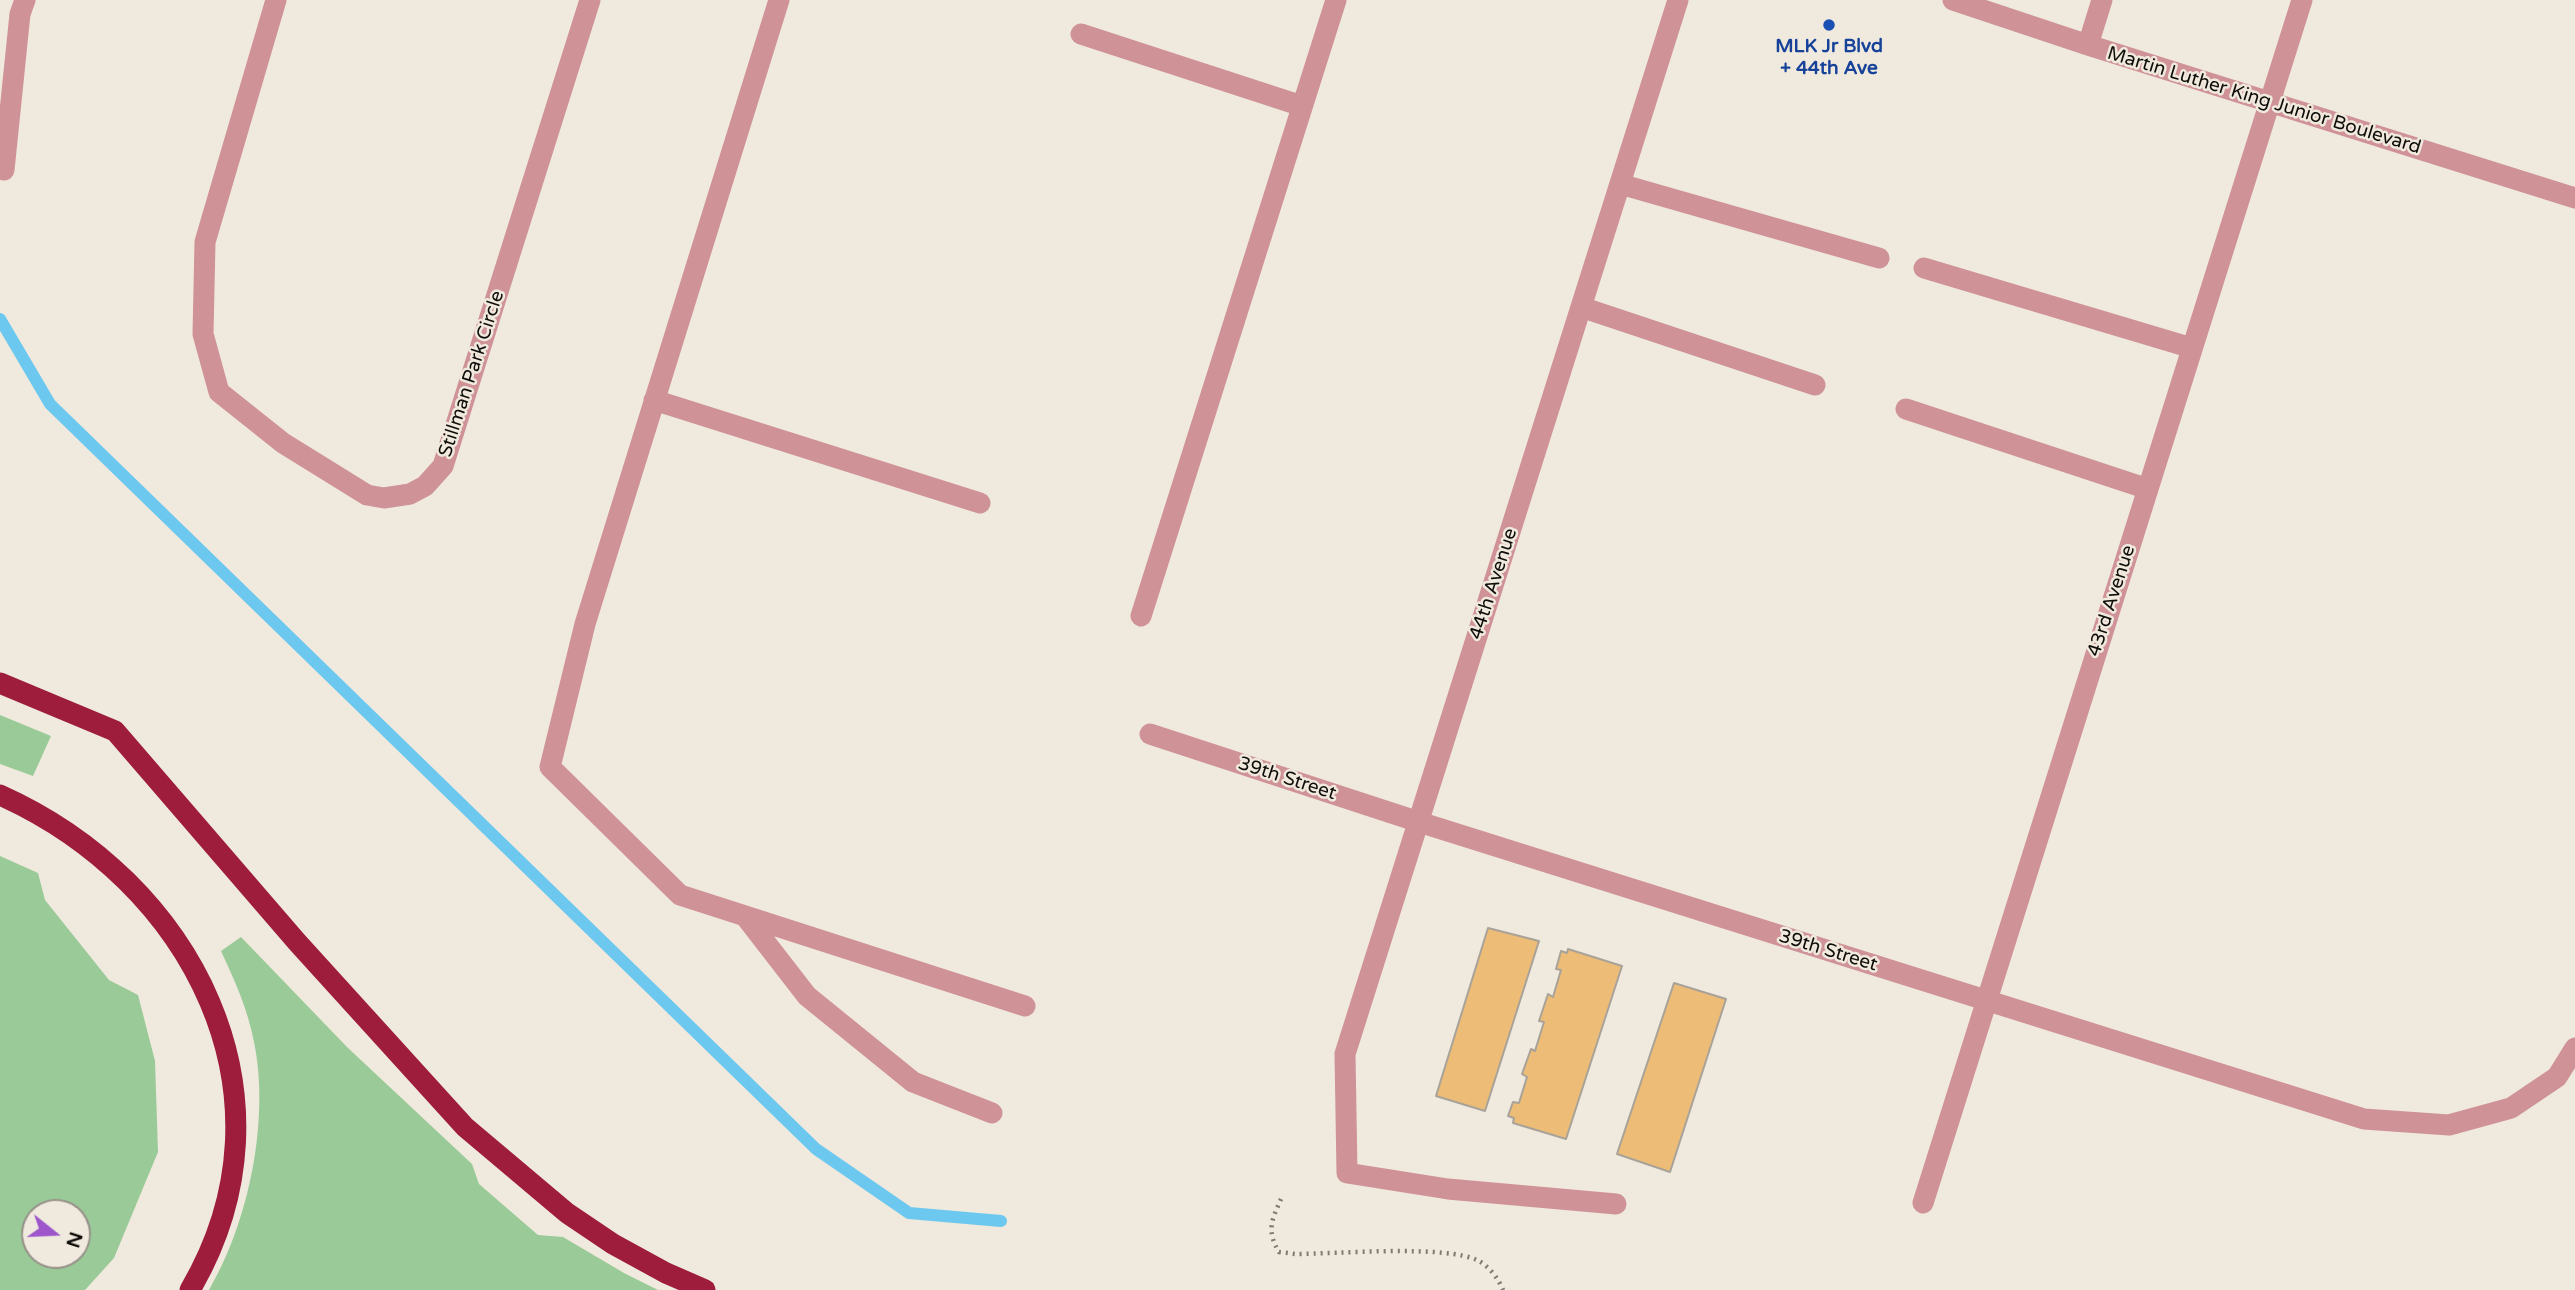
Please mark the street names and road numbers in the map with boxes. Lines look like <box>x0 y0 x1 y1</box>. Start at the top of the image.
street label: Martin Luther King Junior Boulevard <box>2104 42 2424 160</box>
street label: Stillman Park Circle <box>434 288 510 460</box>
street label: 44th Avenue <box>1465 525 1523 643</box>
street label: 43rd Avenue <box>2083 542 2141 660</box>
street label: 39th Street <box>1235 752 1339 806</box>
street label: 39th Street <box>1776 925 1880 977</box>

